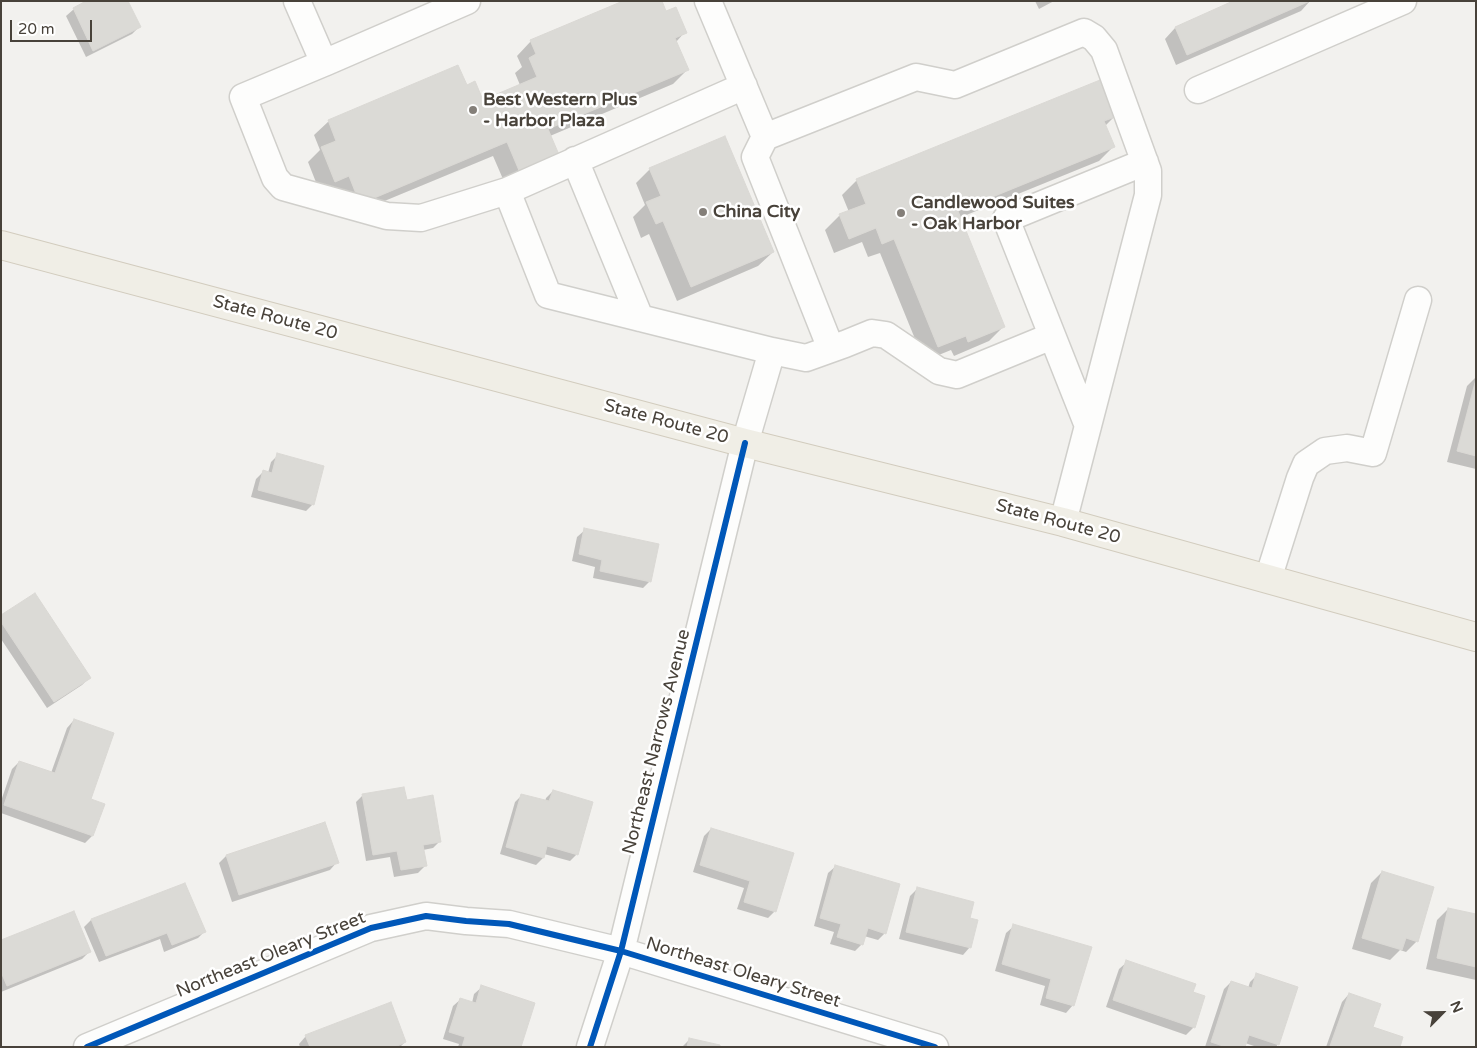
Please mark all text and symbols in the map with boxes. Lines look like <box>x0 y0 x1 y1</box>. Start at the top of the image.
scale bar <box>12 10 95 42</box>
text: 20 m <box>18 20 55 38</box>
place label: Best Western Plus - Harbor Plaza <box>483 89 637 132</box>
marker: Best Western Plus - Harbor Plaza <box>467 104 479 116</box>
place label: Candlewood Suites - Oak Harbor <box>911 192 1075 234</box>
place label: China City <box>713 201 800 223</box>
marker: China City <box>697 206 709 218</box>
marker: Candlewood Suites - Oak Harbor <box>895 207 907 219</box>
street label: State Route 20 <box>210 291 340 345</box>
street label: State Route 20 <box>601 395 731 449</box>
street label: State Route 20 <box>993 495 1123 549</box>
street label: Northeast Narrows Avenue <box>619 627 695 857</box>
street label: Northeast Oleary Street <box>173 907 369 1003</box>
street label: Northeast Oleary Street <box>643 933 843 1013</box>
north arrow <box>1417 988 1467 1038</box>
text: N <box>1446 998 1466 1015</box>

